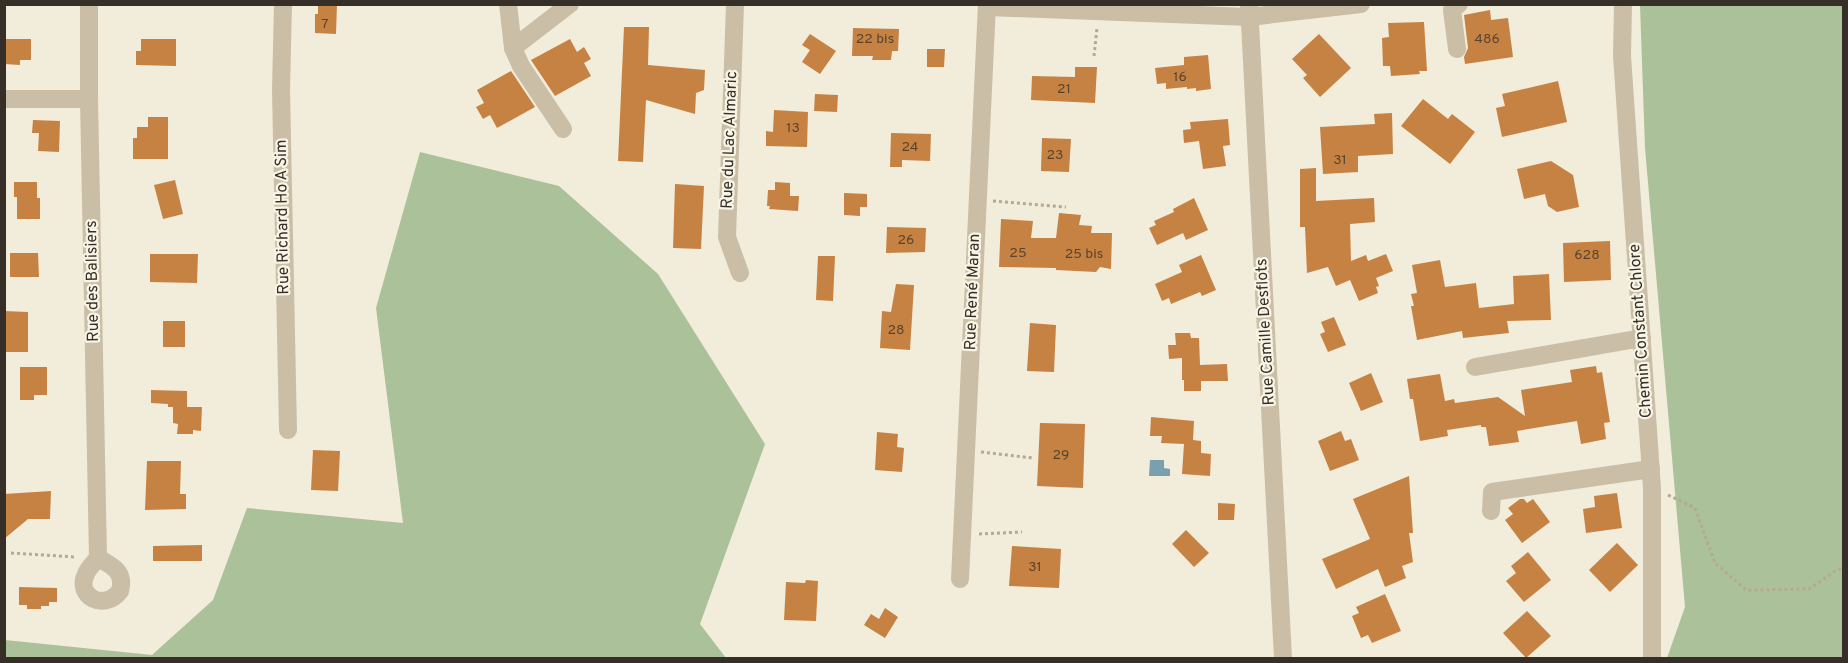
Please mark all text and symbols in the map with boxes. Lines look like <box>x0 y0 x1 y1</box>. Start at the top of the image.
house number: 7 <box>321 16 329 33</box>
house number: 22 bis <box>856 31 894 48</box>
house number: 486 <box>1474 31 1500 48</box>
house number: 16 <box>1173 69 1187 86</box>
street label: Rue du Lac Almaric <box>718 71 742 209</box>
house number: 21 <box>1057 81 1071 98</box>
house number: 13 <box>786 120 800 137</box>
street label: Rue Richard Ho A Sim <box>272 139 294 295</box>
house number: 24 <box>901 139 919 156</box>
house number: 23 <box>1047 147 1064 164</box>
house number: 31 <box>1333 152 1347 169</box>
street label: Rue des Balisiers <box>82 220 104 342</box>
house number: 26 <box>898 232 914 249</box>
street label: Rue René Maran <box>961 233 985 351</box>
street label: Chemin Constant Chlore <box>1625 243 1657 419</box>
house number: 25 <box>1009 245 1027 262</box>
house number: 25 bis <box>1065 246 1103 263</box>
house number: 628 <box>1574 247 1600 264</box>
street label: Rue Camille Desflots <box>1252 258 1280 406</box>
house number: 28 <box>887 322 905 339</box>
house number: 29 <box>1053 447 1069 464</box>
house number: 31 <box>1028 559 1042 576</box>

